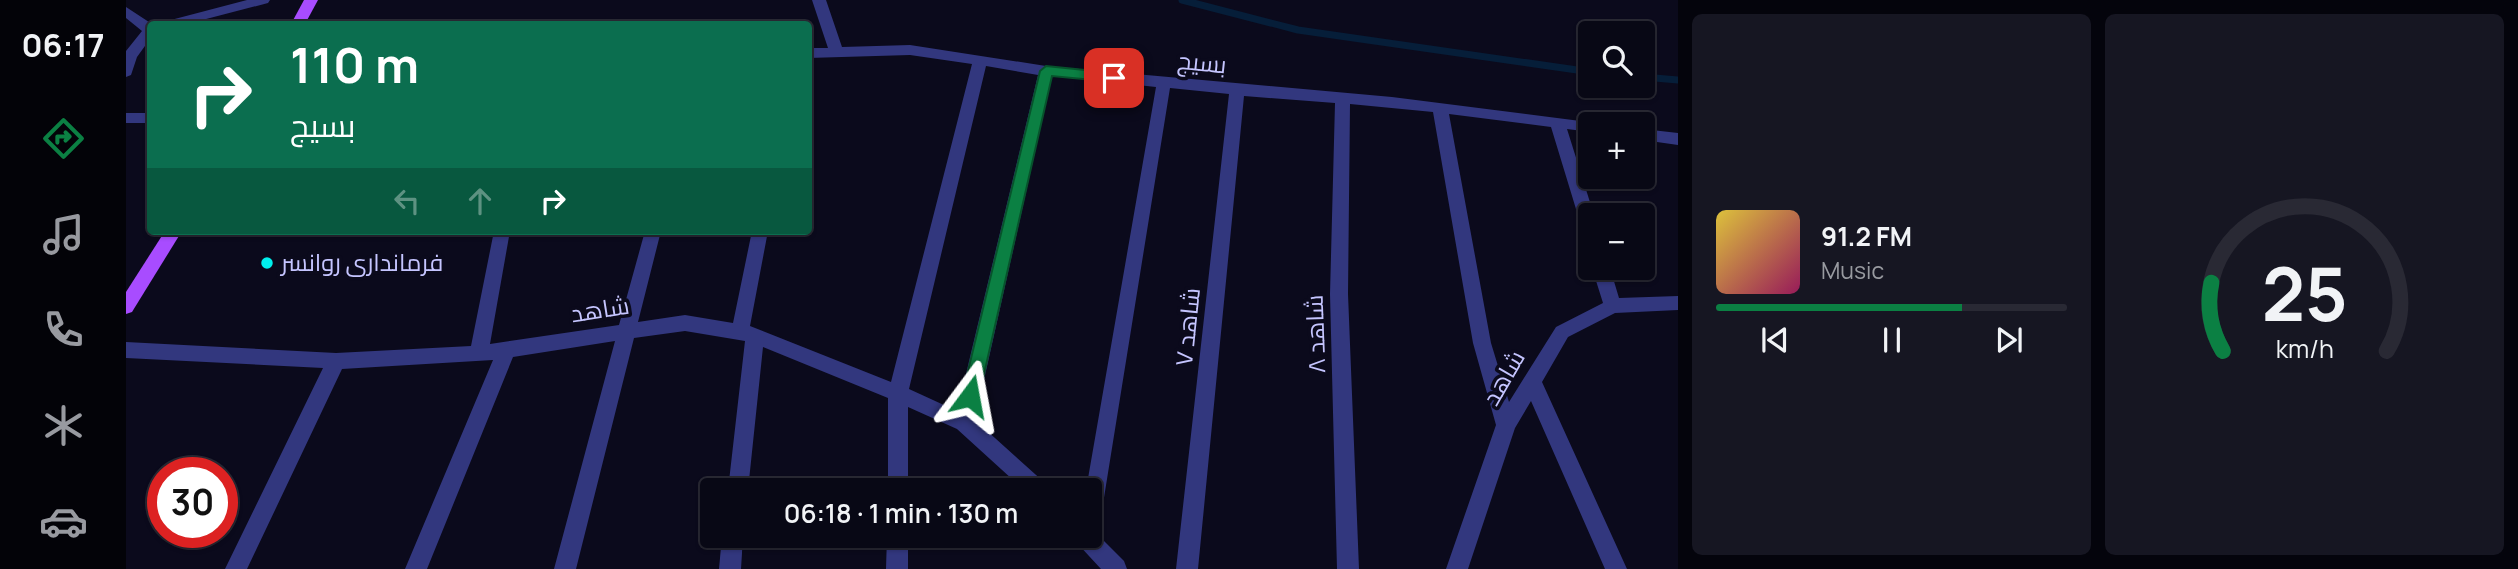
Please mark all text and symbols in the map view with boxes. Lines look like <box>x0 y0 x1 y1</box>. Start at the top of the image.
map controls <box>1578 21 1655 280</box>
button: search <box>1578 21 1655 98</box>
text: 06:17 <box>22 23 105 67</box>
text: 110 m <box>290 31 419 98</box>
street label: بسیج <box>1176 43 1228 81</box>
pin <box>1084 48 1144 108</box>
icon: right <box>175 49 266 140</box>
icon: arrive <box>1095 59 1133 97</box>
text: بسیج <box>290 103 356 147</box>
button: + <box>1578 112 1655 189</box>
icon: directions <box>39 114 88 163</box>
icon: left <box>388 182 426 220</box>
icon: ahead <box>461 182 499 220</box>
icon: right <box>534 182 572 220</box>
button: − <box>1578 203 1655 280</box>
icon: music <box>39 210 88 259</box>
text: 91.2 FM <box>1821 218 1912 254</box>
text: 25 <box>2261 243 2348 343</box>
place label: فرمانداری روانسر <box>279 245 443 278</box>
text: Music <box>1821 254 1884 286</box>
marker: فرمانداری روانسر <box>259 255 275 271</box>
street label: شاهد ۷ <box>1166 286 1207 368</box>
street label: شاهد <box>568 288 631 329</box>
street label: شاهد ۸ <box>1297 294 1332 374</box>
icon: phone <box>39 305 88 354</box>
icon: previous <box>1756 321 1794 359</box>
icon: pause <box>1873 321 1911 359</box>
icon: next <box>1990 321 2028 359</box>
text: km/h <box>2275 330 2334 365</box>
street label: شاهد <box>1474 344 1532 411</box>
position arrow <box>933 359 1007 433</box>
icon: climate <box>39 401 88 450</box>
speed limit sign: 30 <box>147 457 238 548</box>
text: 06:18 · 1 min · 130 m <box>784 495 1018 531</box>
icon: car <box>39 497 88 546</box>

